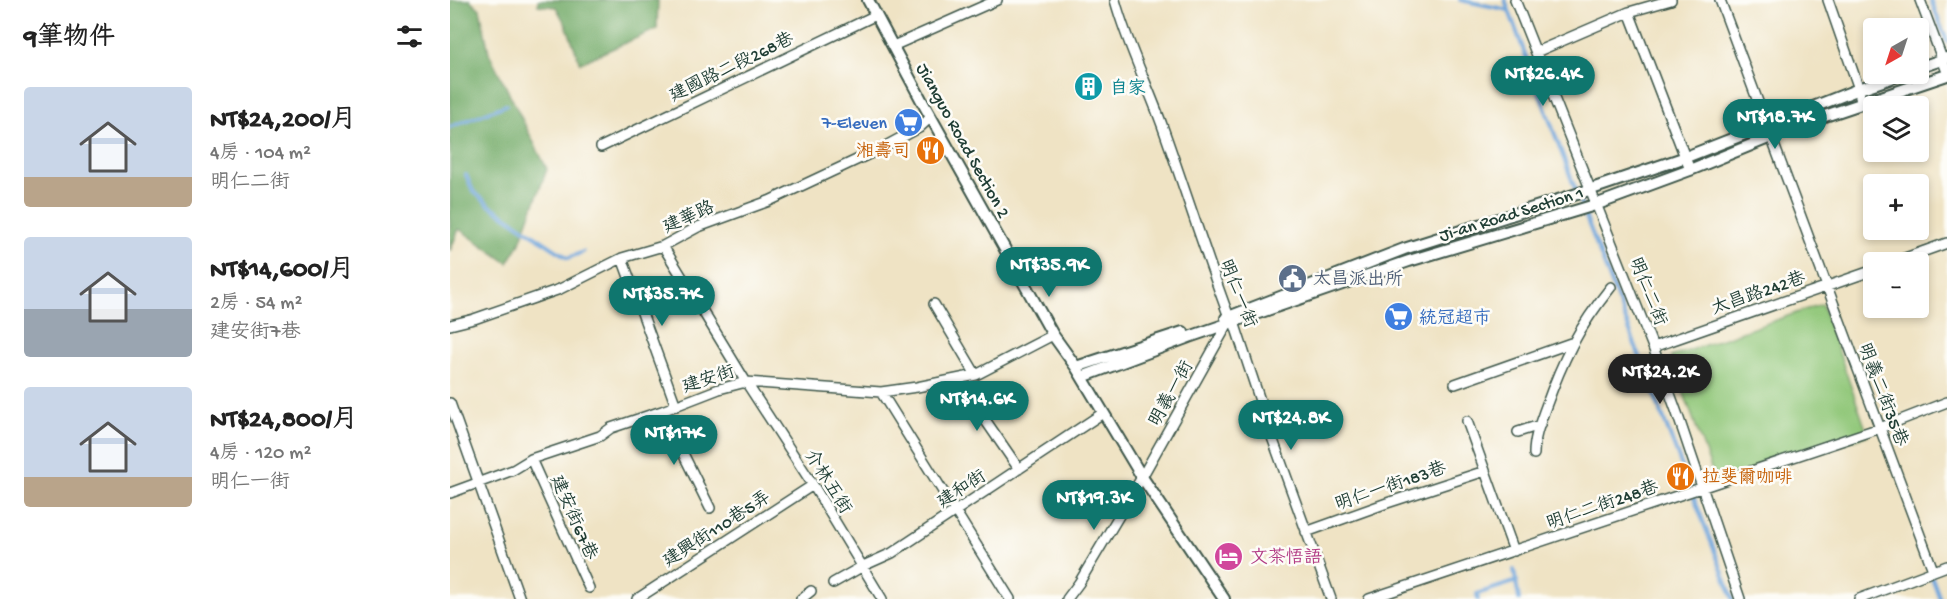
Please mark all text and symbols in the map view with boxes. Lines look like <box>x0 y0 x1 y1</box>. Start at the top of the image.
north arrow <box>1863 18 1929 84</box>
map controls <box>1863 18 1929 318</box>
icon: filters <box>393 20 426 53</box>
text: 9筆物件 <box>24 24 115 55</box>
street label: 建國路二段268巷 <box>666 28 798 107</box>
pin: NT$26.4K <box>1481 56 1605 107</box>
street label: Jianguo Road Section 2 <box>910 60 1013 222</box>
text: NT$26.4K <box>1505 64 1581 87</box>
building icon: 自家 <box>1073 71 1105 103</box>
place label: 自家 <box>1110 78 1146 100</box>
button: layers <box>1863 96 1929 162</box>
pin: NT$18.7K <box>1713 99 1837 150</box>
text: NT$24,200/月 <box>210 106 356 137</box>
supermarket icon: 7-Eleven <box>892 106 924 138</box>
text: NT$18.7K <box>1737 107 1813 130</box>
icon: home <box>72 111 144 183</box>
place label: 7-Eleven <box>821 114 887 135</box>
restaurant icon: 湘壽司 <box>915 134 947 166</box>
place label: 湘壽司 <box>856 141 910 163</box>
text: 4房 · 104 m² <box>210 143 311 166</box>
text: 明仁二街 <box>210 172 290 195</box>
button: + <box>1863 174 1929 240</box>
street label: Ji-an Road Section 1 <box>1437 183 1586 247</box>
street label: 建華路 <box>660 197 718 239</box>
pin: NT$35.9K <box>987 247 1111 298</box>
button: − <box>1863 252 1929 318</box>
street label: 明仁二街 <box>1623 254 1671 329</box>
text: NT$35.9K <box>1010 255 1088 278</box>
text: NT$14,600/月 <box>210 256 355 287</box>
street label: 明仁一街 <box>1213 256 1261 331</box>
icon: home <box>72 261 144 333</box>
public building icon: 太昌派出所 <box>1276 262 1308 294</box>
street label: 太昌路242巷 <box>1709 268 1809 320</box>
place label: 太昌派出所 <box>1313 269 1403 291</box>
pin: NT$35.7K <box>600 276 724 327</box>
text: NT$35.7K <box>623 284 701 307</box>
text: 2房 · 54 m² <box>210 293 302 316</box>
supermarket icon: 統冠超市 <box>1382 301 1414 333</box>
place label: 統冠超市 <box>1419 308 1491 330</box>
text: 建安街7巷 <box>210 322 300 345</box>
street label: 明義二街35巷 <box>1852 340 1912 449</box>
pin: NT$24.2K <box>1598 354 1722 405</box>
street label: 明義一街 <box>1145 357 1199 431</box>
street label: 建安街 <box>680 361 738 399</box>
text: NT$24.2K <box>1622 362 1698 385</box>
pin: NT$14.6K <box>915 381 1039 432</box>
text: NT$14.6K <box>940 389 1014 412</box>
pin: NT$24.8K <box>1229 400 1353 451</box>
text: NT$24,800/月 <box>210 406 358 437</box>
text: NT$24.8K <box>1252 408 1330 431</box>
icon: home <box>72 411 144 483</box>
pin: NT$17K <box>625 415 723 466</box>
text: NT$17K <box>644 423 704 446</box>
text: 4房 · 120 m² <box>210 443 311 466</box>
street label: 介林五街 <box>799 446 856 518</box>
street label: 明仁一街183巷 <box>1332 458 1449 516</box>
restaurant icon: 拉斐爾咖啡 <box>1665 460 1697 492</box>
street label: 建和街 <box>933 466 991 514</box>
place label: 拉斐爾咖啡 <box>1702 467 1792 489</box>
text: 明仁一街 <box>210 472 290 495</box>
street label: 建安街67巷 <box>545 472 602 564</box>
street label: 明仁二街248巷 <box>1544 476 1662 535</box>
pin: NT$19.3K <box>1032 480 1156 531</box>
street label: 建興街110巷5弄 <box>659 487 775 573</box>
text: NT$19.3K <box>1056 488 1132 511</box>
hotel icon: 文茶悟語 <box>1213 540 1245 572</box>
place label: 文茶悟語 <box>1250 547 1322 569</box>

